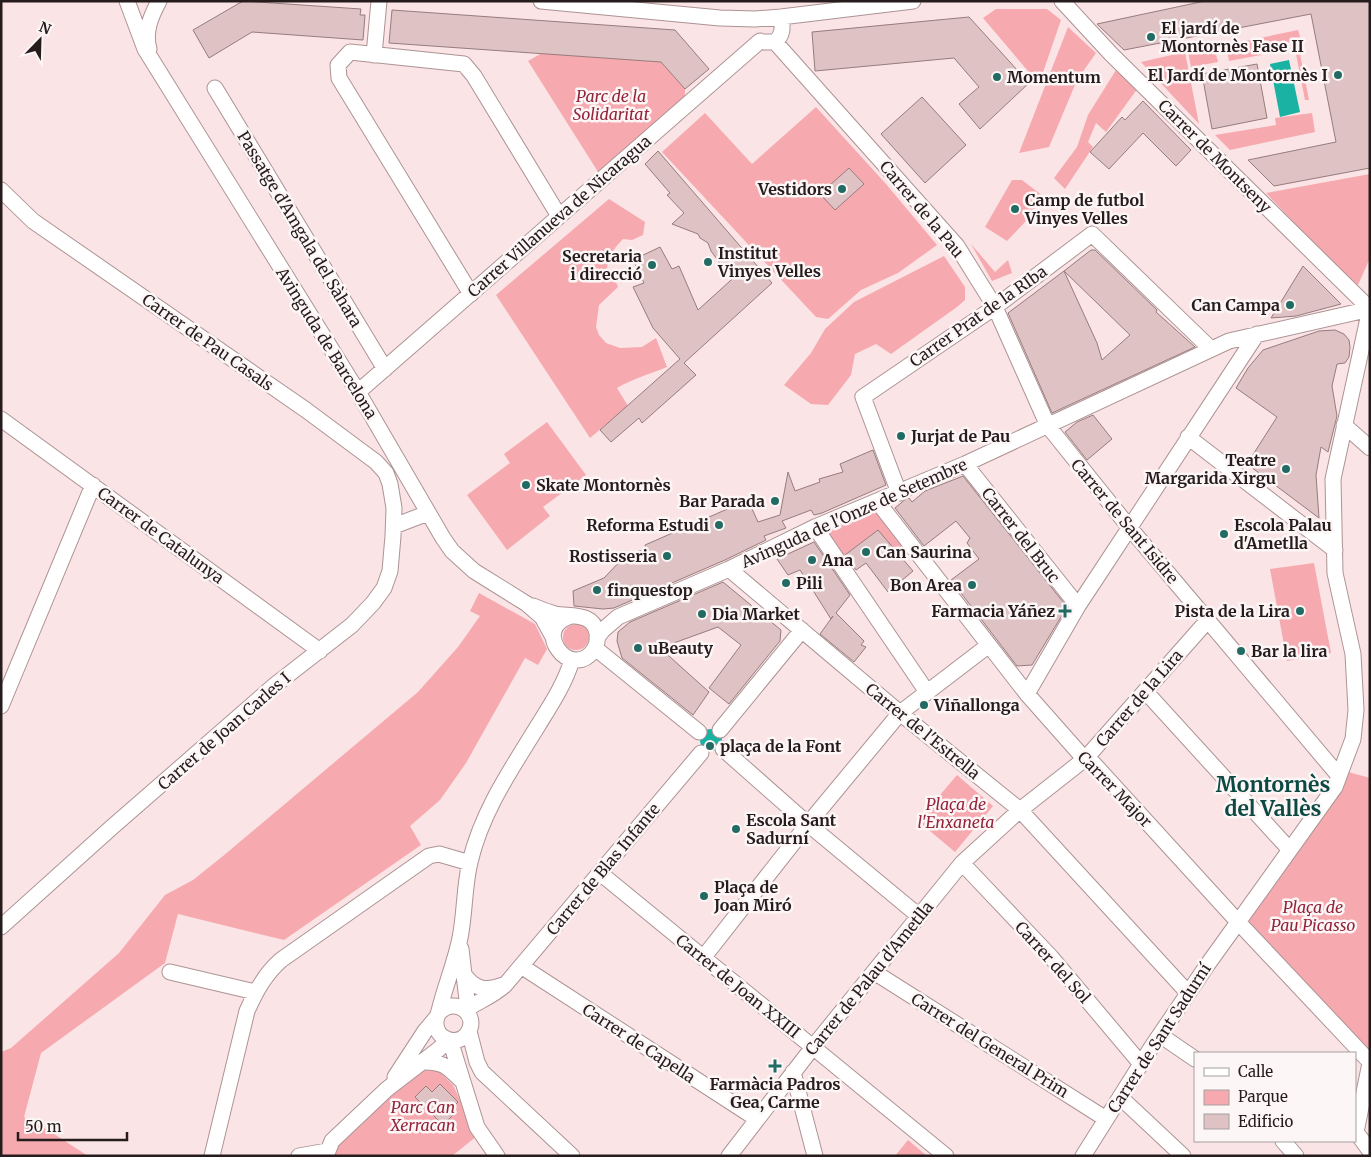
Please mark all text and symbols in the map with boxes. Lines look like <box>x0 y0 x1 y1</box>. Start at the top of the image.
north arrow <box>15 15 65 65</box>
text: N <box>36 18 54 38</box>
place label: El jardí de Montornès Fase II <box>1161 18 1304 56</box>
marker: El jardí de Montornès Fase II <box>1145 31 1157 43</box>
place label: El Jardí de Montornès I <box>1148 65 1328 85</box>
place label: Momentum <box>1007 67 1101 87</box>
marker: El Jardí de Montornès I <box>1332 69 1344 81</box>
marker: Momentum <box>991 71 1003 83</box>
park label: Parc de la Solidaritat <box>573 86 650 124</box>
street label: Carrer de Montseny <box>1154 95 1276 217</box>
street label: Passatge d'Amgala del Sàhara <box>233 127 367 331</box>
street label: Carrer Villanueva de Nicaragua <box>463 131 655 301</box>
street label: Carrer de la Pau <box>876 157 968 261</box>
place label: Vestidors <box>757 179 832 199</box>
marker: Vestidors <box>836 183 848 195</box>
place label: Camp de futbol Vinyes Velles <box>1024 190 1144 228</box>
marker: Camp de futbol Vinyes Velles <box>1009 203 1021 215</box>
place label: Institut Vinyes Velles <box>717 243 821 281</box>
place label: Secretaria i direcció <box>562 246 642 284</box>
marker: Institut Vinyes Velles <box>702 256 714 268</box>
marker: Secretaria i direcció <box>646 259 658 271</box>
street label: Carrer Prat de la RIba <box>906 261 1051 371</box>
street label: Avinguda de Barcelona <box>272 263 382 423</box>
street label: Carrer de Pau Casals <box>139 289 278 395</box>
place label: Can Campa <box>1191 295 1280 315</box>
marker: Can Campa <box>1284 299 1296 311</box>
place label: Jurjat de Pau <box>910 426 1010 446</box>
marker: Jurjat de Pau <box>895 430 907 442</box>
place label: Teatre Margarida Xirgu <box>1145 450 1276 488</box>
street label: Avinguda de l'Onze de Setembre <box>737 454 970 572</box>
street label: Carrer de Sant Isidre <box>1067 455 1183 587</box>
marker: Teatre Margarida Xirgu <box>1280 463 1292 475</box>
place label: Skate Montornès <box>536 475 671 495</box>
marker: Skate Montornès <box>520 479 532 491</box>
street label: Carrer de Catalunya <box>94 482 228 588</box>
street label: Carrer del Bruc <box>978 483 1064 587</box>
place label: Bar Parada <box>679 491 765 511</box>
marker: Bar Parada <box>769 495 781 507</box>
place label: Reforma Estudi <box>586 515 710 535</box>
place label: Escola Palau d'Ametlla <box>1234 515 1332 553</box>
marker: Reforma Estudi <box>713 519 725 531</box>
marker: Escola Palau d'Ametlla <box>1218 528 1230 540</box>
place label: Can Saurina <box>876 542 972 562</box>
place label: Rostisseria <box>569 546 657 566</box>
marker: Can Saurina <box>860 546 872 558</box>
marker: Rostisseria <box>661 550 673 562</box>
place label: Ana <box>821 550 853 570</box>
marker: Ana <box>806 554 818 566</box>
place label: Pili <box>796 573 823 593</box>
place label: Bon Area <box>890 575 962 595</box>
marker: Pili <box>780 577 792 589</box>
marker: Bon Area <box>966 579 978 591</box>
place label: finquestop <box>607 580 693 600</box>
marker: finquestop <box>591 584 603 596</box>
place label: Farmacia Yáñez <box>931 601 1055 621</box>
place label: Pista de la Lira <box>1174 601 1290 621</box>
place label: Dia Market <box>712 604 800 624</box>
marker: Farmacia Yáñez <box>1059 605 1071 617</box>
marker: Pista de la Lira <box>1294 605 1306 617</box>
marker: Dia Market <box>696 608 708 620</box>
place label: uBeauty <box>648 638 713 658</box>
place label: Bar la lira <box>1251 641 1327 661</box>
marker: uBeauty <box>632 642 644 654</box>
street label: Carrer de la Lira <box>1091 645 1187 751</box>
marker: Bar la lira <box>1235 645 1247 657</box>
street label: Carrer de Joan Carles I <box>154 668 295 794</box>
street label: Carrer de l'Estrella <box>862 679 985 784</box>
place label: Viñallonga <box>933 695 1020 715</box>
marker: Viñallonga <box>918 699 930 711</box>
place label: plaça de la Font <box>720 736 842 756</box>
marker: plaça de la Font <box>704 740 716 752</box>
street label: Carrer Major <box>1074 747 1156 831</box>
district label: Montornès del Vallès <box>1216 771 1330 822</box>
park label: Plaça de l'Enxaneta <box>918 794 994 832</box>
street label: Carrer de Blas Infante <box>542 799 664 939</box>
place label: Escola Sant Sadurní <box>746 810 837 848</box>
marker: Escola Sant Sadurní <box>730 823 742 835</box>
place label: Plaça de Joan Miró <box>713 877 792 915</box>
marker: Plaça de Joan Miró <box>698 890 710 902</box>
street label: Carrer de Palau d'Ametlla <box>801 897 938 1059</box>
park label: Plaça de Pau Picasso <box>1271 897 1355 935</box>
street label: Carrer del Sol <box>1011 917 1095 1007</box>
street label: Carrer de Joan XXIII <box>672 930 804 1042</box>
street label: Carrer de Sant Sadurní <box>1103 959 1215 1116</box>
street label: Carrer del General Prim <box>908 988 1072 1102</box>
street label: Carrer de Capella <box>579 999 700 1087</box>
legend <box>1194 1052 1356 1142</box>
marker: Farmàcia Padros Gea, Carme <box>769 1060 781 1072</box>
text: Calle <box>1238 1062 1273 1081</box>
place label: Farmàcia Padros Gea, Carme <box>709 1074 841 1113</box>
text: Parque <box>1238 1087 1288 1106</box>
park label: Parc Can Xerracan <box>389 1097 456 1135</box>
scale bar <box>18 1110 126 1142</box>
text: Edificio <box>1238 1112 1294 1131</box>
text: 50 m <box>25 1117 62 1136</box>

